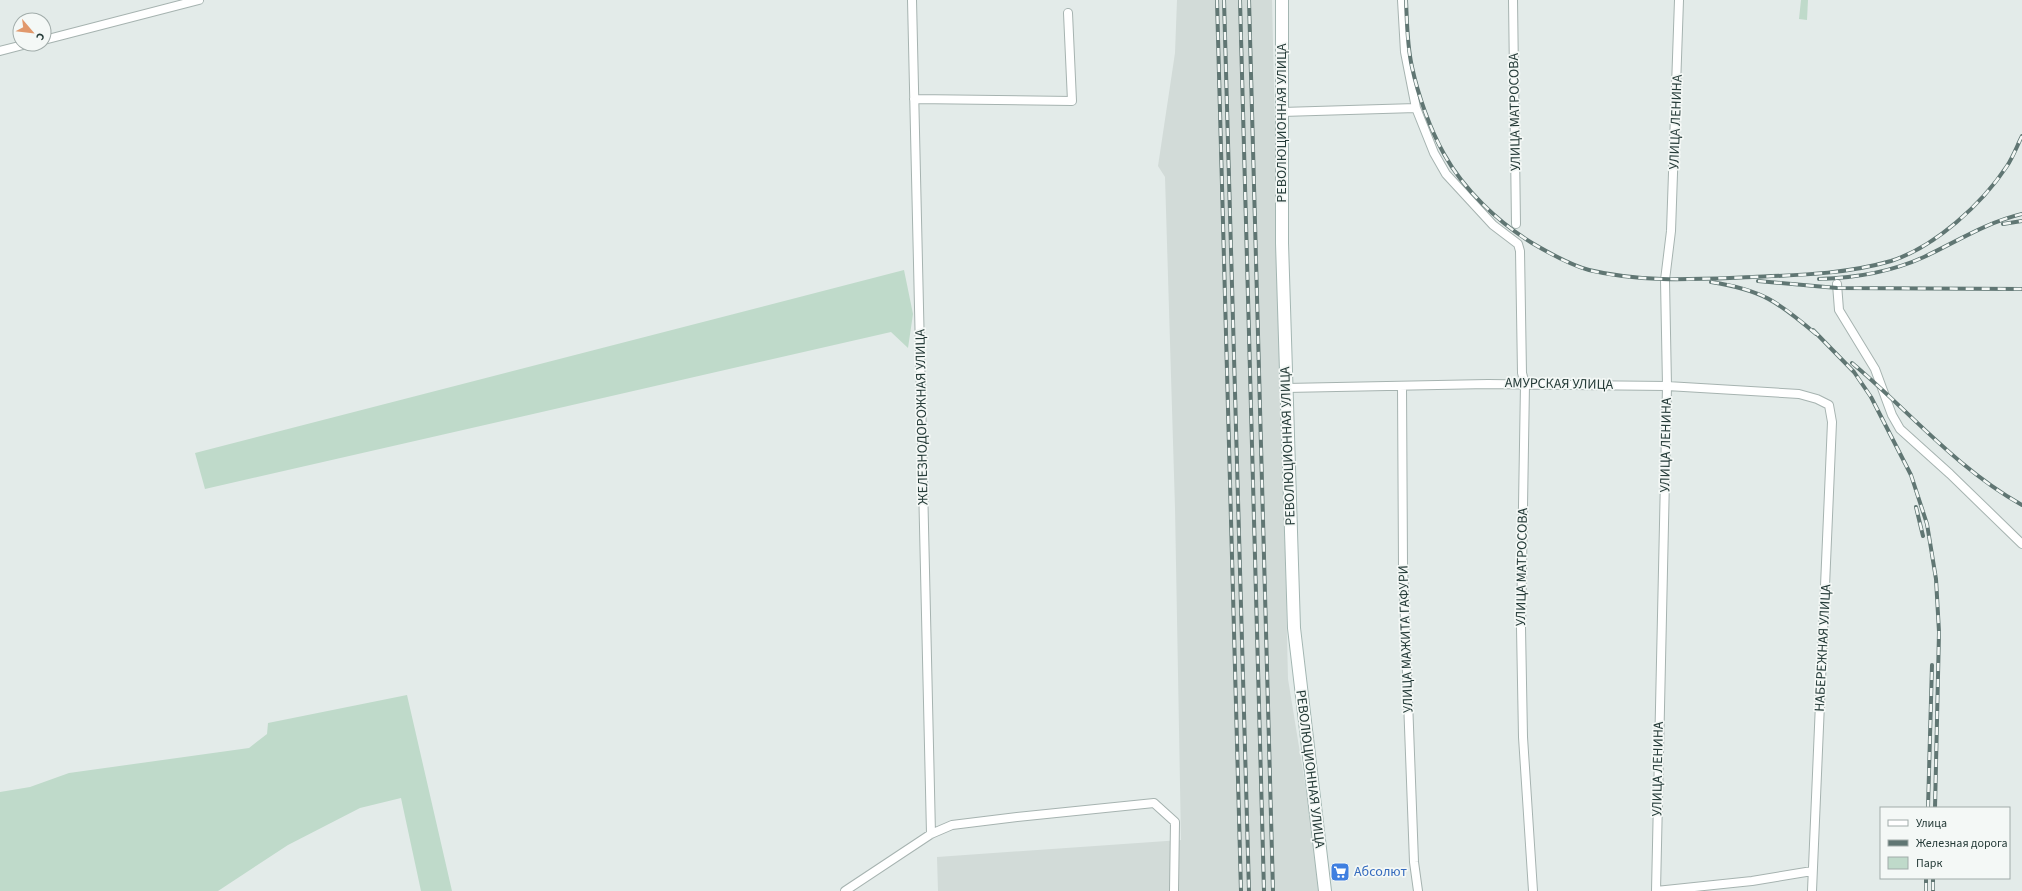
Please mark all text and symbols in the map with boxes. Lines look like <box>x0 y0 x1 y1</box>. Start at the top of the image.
north arrow <box>12 12 52 52</box>
text: С <box>32 30 49 43</box>
street label: РЕВОЛЮЦИОННАЯ УЛИЦА <box>1272 43 1292 203</box>
street label: УЛИЦА МАТРОСОВА <box>1504 52 1526 171</box>
street label: УЛИЦА ЛЕНИНА <box>1664 74 1688 170</box>
street label: ЖЕЛЕЗНОДОРОЖНАЯ УЛИЦА <box>910 328 934 505</box>
street label: РЕВОЛЮЦИОННАЯ УЛИЦА <box>1275 366 1301 526</box>
street label: АМУРСКАЯ УЛИЦА <box>1505 373 1614 395</box>
street label: УЛИЦА ЛЕНИНА <box>1655 397 1677 493</box>
street label: УЛИЦА МАТРОСОВА <box>1511 507 1533 626</box>
street label: УЛИЦА МАЖИТА ГАФУРИ <box>1393 565 1419 713</box>
street label: НАБЕРЕЖНАЯ УЛИЦА <box>1810 583 1836 712</box>
street label: РЕВОЛЮЦИОННАЯ УЛИЦА <box>1290 689 1330 850</box>
street label: УЛИЦА ЛЕНИНА <box>1647 721 1669 817</box>
legend <box>1880 807 2010 879</box>
text: Улица <box>1916 815 1947 832</box>
text: Железная дорога <box>1916 835 2008 852</box>
text: Парк <box>1916 855 1942 872</box>
supermarket icon: Абсолют <box>1329 861 1351 883</box>
place label: Абсолют <box>1354 862 1407 882</box>

